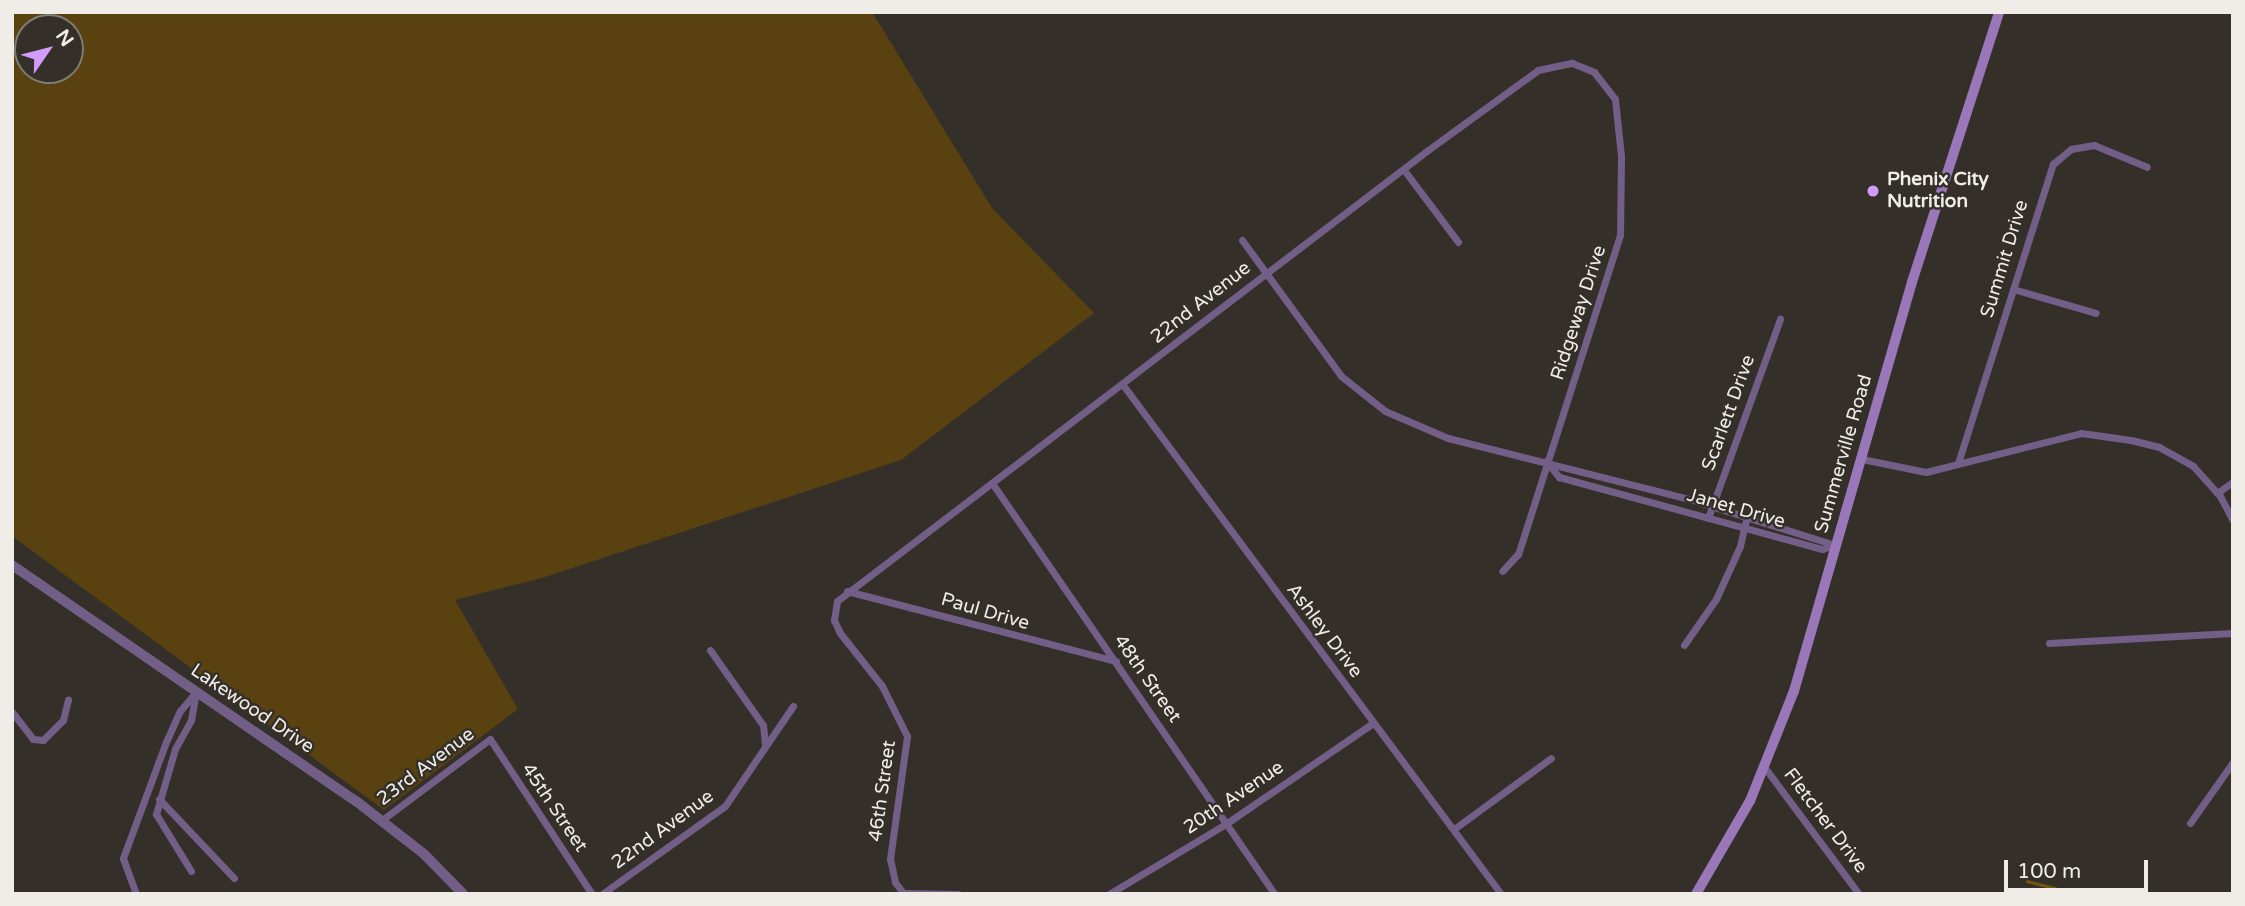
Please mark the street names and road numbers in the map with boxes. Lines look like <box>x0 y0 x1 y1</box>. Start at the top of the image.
street label: Summit Drive <box>1976 197 2034 321</box>
street label: Ridgeway Drive <box>1546 243 1612 383</box>
street label: 22nd Avenue <box>1147 257 1255 349</box>
street label: Scarlett Drive <box>1698 352 1760 474</box>
street label: Summerville Road <box>1810 372 1878 536</box>
street label: Janet Drive <box>1684 484 1788 534</box>
street label: Ashley Drive <box>1281 579 1367 683</box>
street label: Paul Drive <box>938 589 1032 635</box>
street label: 48th Street <box>1108 631 1186 727</box>
street label: Lakewood Drive <box>186 659 318 759</box>
street label: 23rd Avenue <box>373 723 479 811</box>
street label: 46th Street <box>865 739 901 843</box>
street label: 20th Avenue <box>1180 756 1288 840</box>
street label: 45th Street <box>516 759 592 857</box>
street label: Fletcher Drive <box>1778 764 1872 878</box>
street label: 22nd Avenue <box>608 785 718 875</box>

